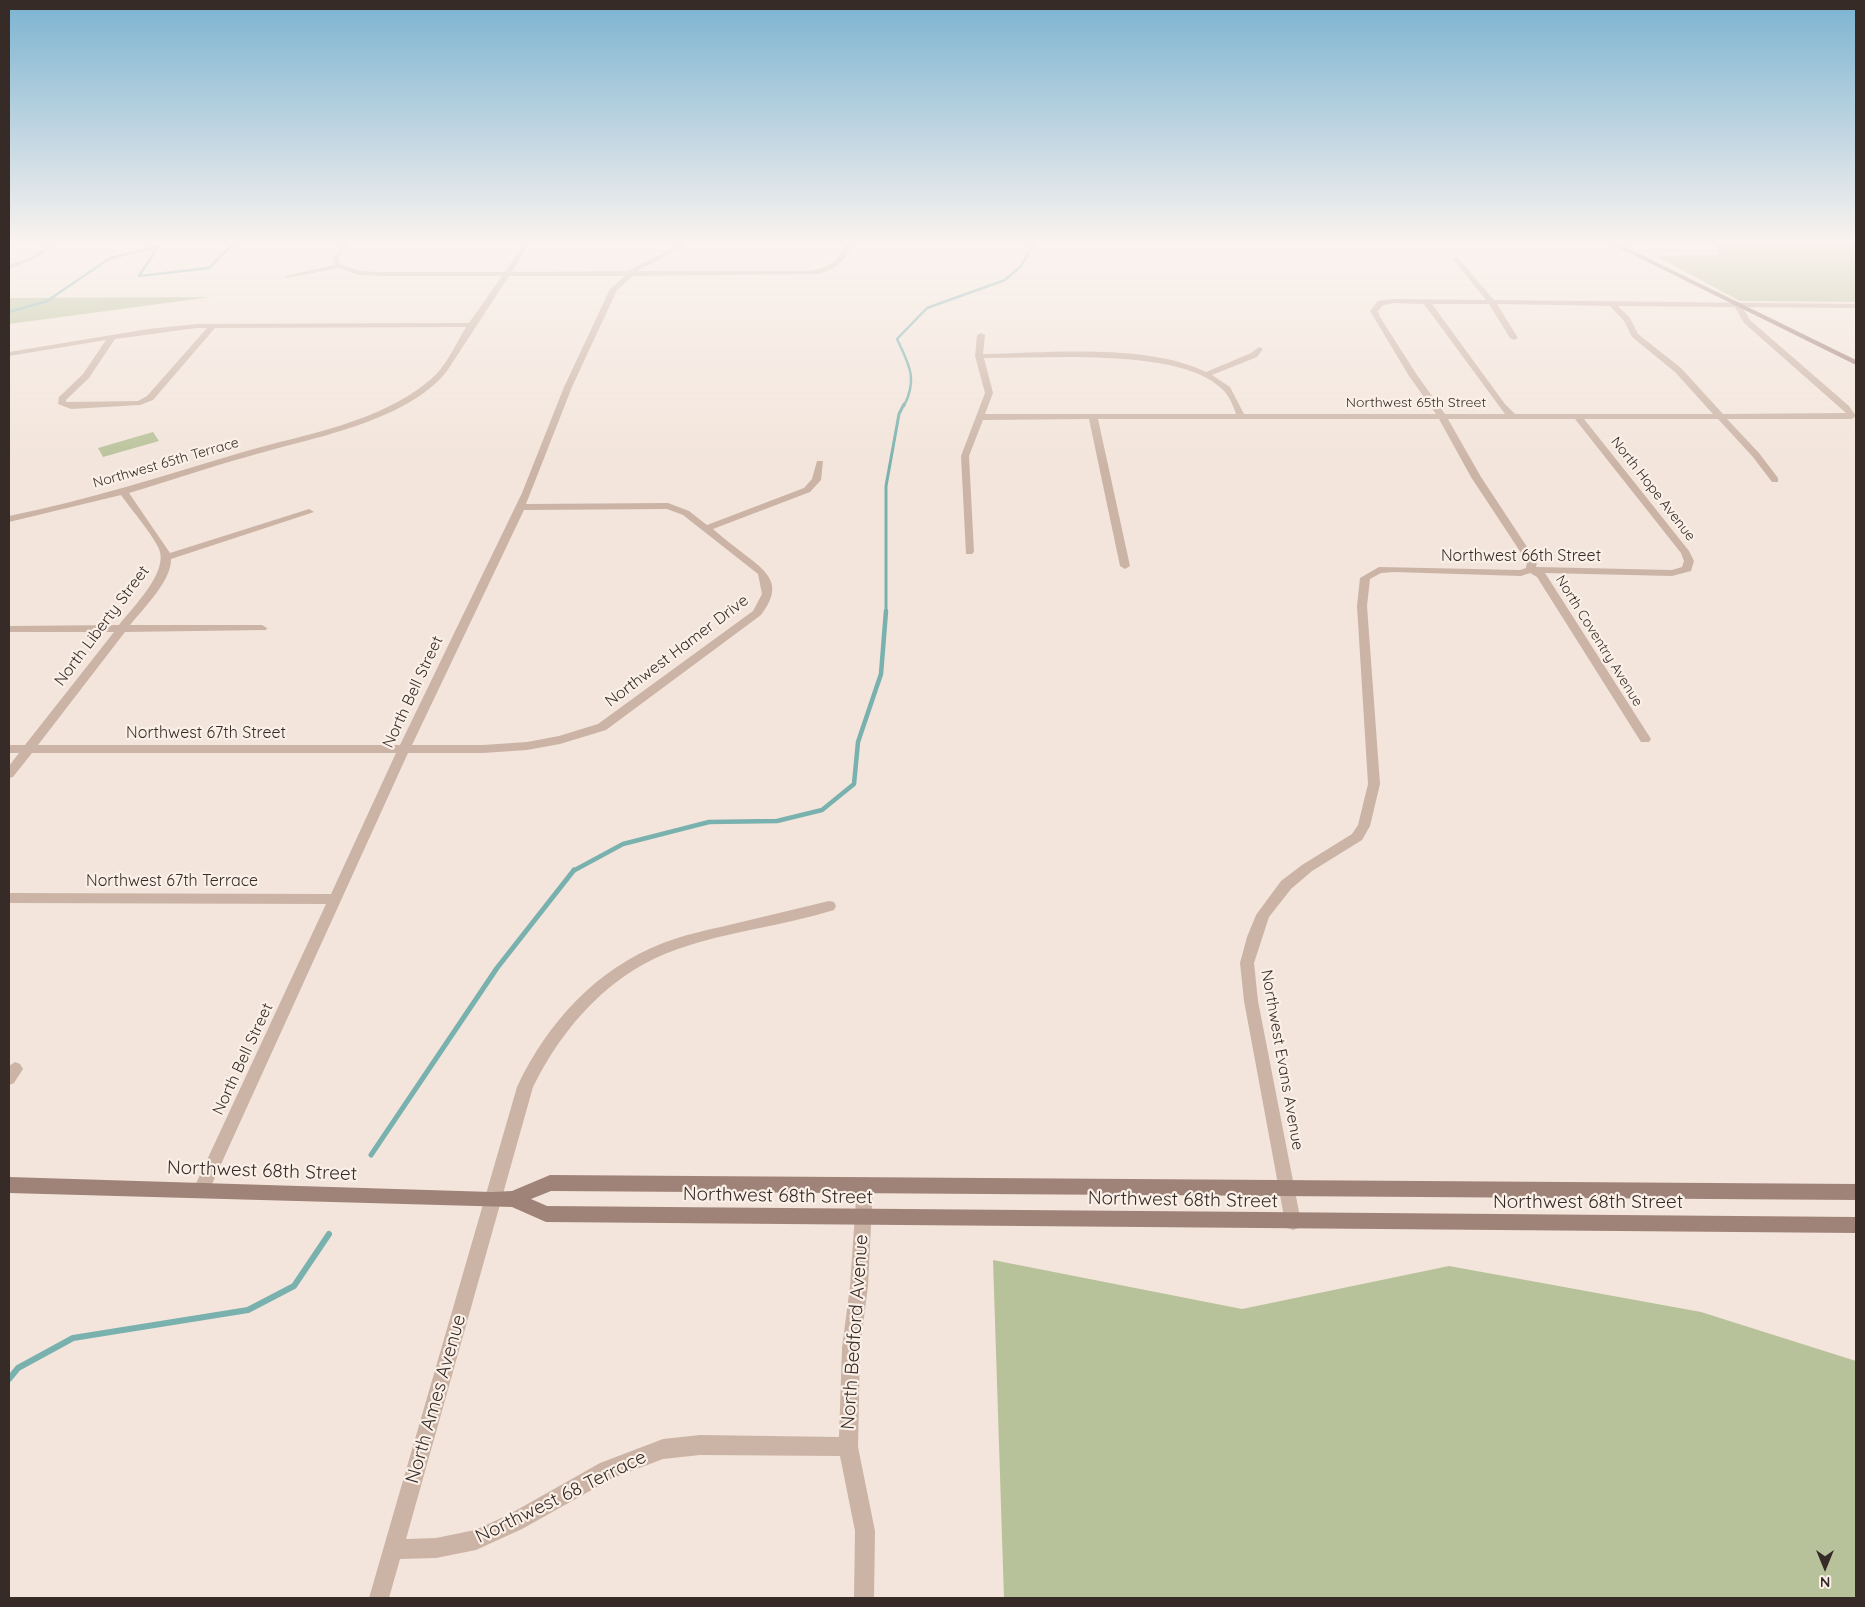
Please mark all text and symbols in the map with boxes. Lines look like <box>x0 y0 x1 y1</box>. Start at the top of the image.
street label: Northwest 65th Street <box>1346 395 1486 411</box>
street label: Northwest 65th Terrace <box>91 434 241 492</box>
street label: North Hope Avenue <box>1607 434 1699 544</box>
street label: Northwest 66th Street <box>1441 546 1601 566</box>
street label: North Liberty Street <box>50 562 154 690</box>
street label: North Coventry Avenue <box>1552 572 1646 710</box>
street label: Northwest Hamer Drive <box>602 591 752 711</box>
street label: North Bell Street <box>379 633 447 751</box>
street label: Northwest 67th Street <box>126 723 286 743</box>
street label: Northwest 67th Terrace <box>86 871 258 891</box>
street label: Northwest Evans Avenue <box>1257 968 1307 1152</box>
street label: North Bell Street <box>209 1000 277 1118</box>
street label: Northwest 68th Street <box>167 1156 357 1186</box>
street label: Northwest 68th Street <box>683 1183 873 1209</box>
street label: Northwest 68th Street <box>1088 1187 1278 1213</box>
street label: Northwest 68th Street <box>1493 1191 1683 1213</box>
street label: North Bedford Avenue <box>837 1234 873 1430</box>
street label: North Ames Avenue <box>401 1312 471 1486</box>
street label: Northwest 68 Terrace <box>472 1446 650 1548</box>
north arrow <box>1800 1542 1850 1592</box>
text: N <box>1820 1573 1830 1591</box>

